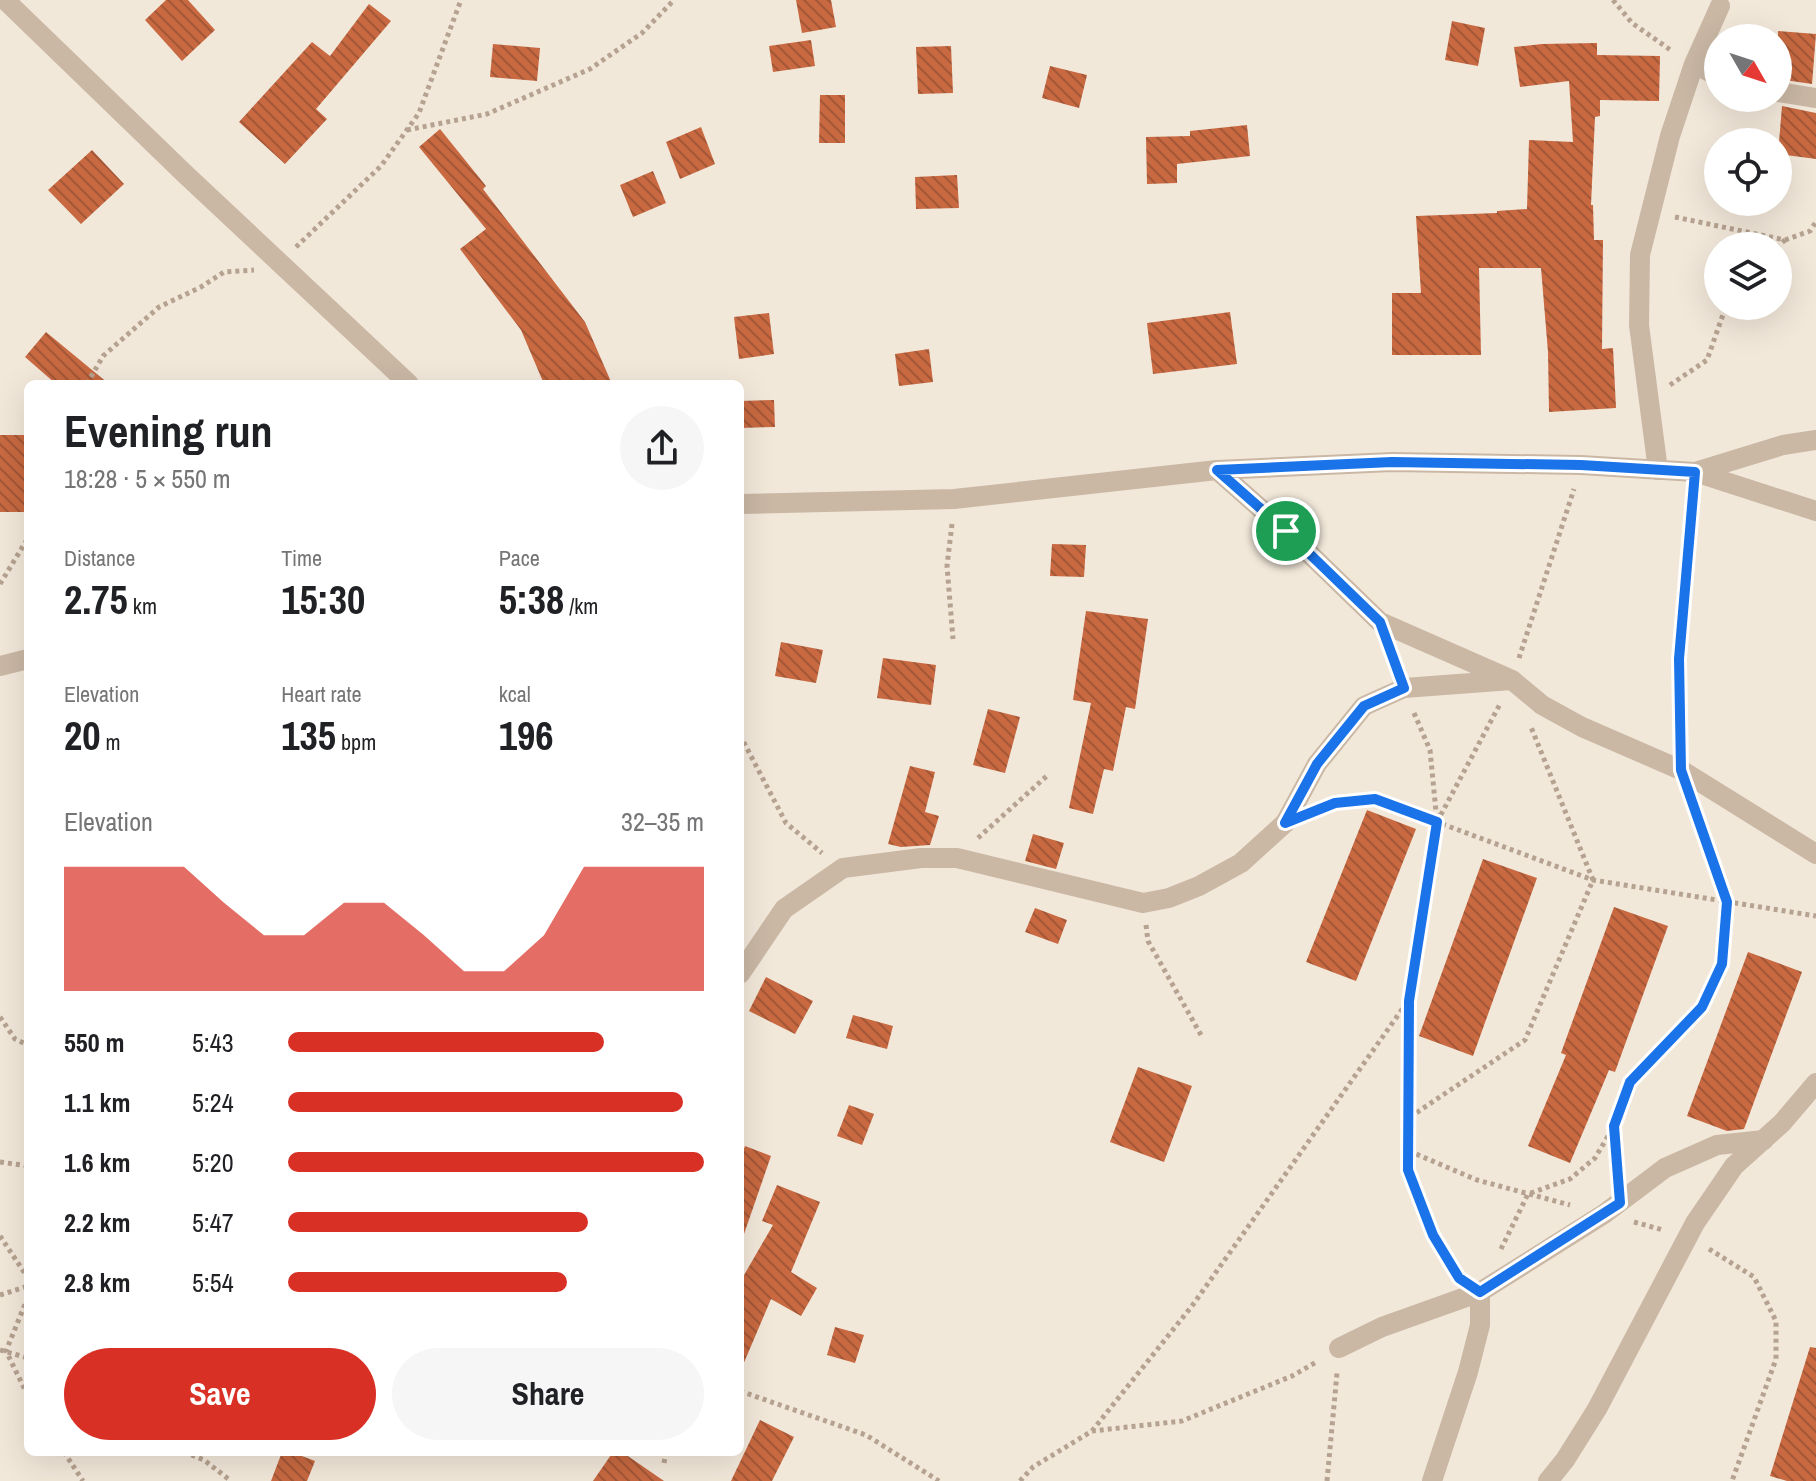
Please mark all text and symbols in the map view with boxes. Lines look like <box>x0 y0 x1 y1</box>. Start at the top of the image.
north arrow <box>1704 24 1792 112</box>
map controls <box>1704 24 1792 320</box>
button: locate <box>1704 128 1792 216</box>
button: layers <box>1704 232 1792 320</box>
text: Evening run <box>64 401 273 461</box>
button: share <box>620 406 704 490</box>
text: 18:28 · 5 × 550 m <box>64 461 231 496</box>
pin <box>1252 497 1320 565</box>
icon: arrive <box>1264 509 1308 553</box>
text: Distance <box>64 543 135 573</box>
text: Time <box>281 543 322 573</box>
text: Pace <box>499 543 540 573</box>
text: 2.75 <box>64 573 128 626</box>
text: 15:30 <box>281 573 365 626</box>
text: 5:38 <box>499 573 564 626</box>
text: km <box>128 591 157 621</box>
text: /km <box>564 591 598 621</box>
text: Elevation <box>64 679 139 709</box>
text: Heart rate <box>281 679 362 709</box>
text: kcal <box>499 679 531 709</box>
text: 20 <box>64 709 100 762</box>
text: 135 <box>281 709 336 762</box>
text: 196 <box>499 709 553 762</box>
text: m <box>100 727 121 757</box>
text: bpm <box>336 727 376 757</box>
text: Elevation <box>64 804 153 839</box>
text: 32–35 m <box>621 804 704 839</box>
text: 550 m <box>64 1025 124 1060</box>
text: 5:43 <box>192 1025 234 1060</box>
text: 1.1 km <box>64 1085 130 1120</box>
text: 5:24 <box>192 1085 234 1120</box>
text: 1.6 km <box>64 1145 130 1180</box>
text: 5:20 <box>192 1145 234 1180</box>
text: 2.2 km <box>64 1205 130 1240</box>
text: 5:47 <box>192 1205 234 1240</box>
text: 2.8 km <box>64 1265 130 1300</box>
text: 5:54 <box>192 1265 234 1300</box>
button: Save <box>64 1348 376 1440</box>
button: Share <box>392 1348 704 1440</box>

